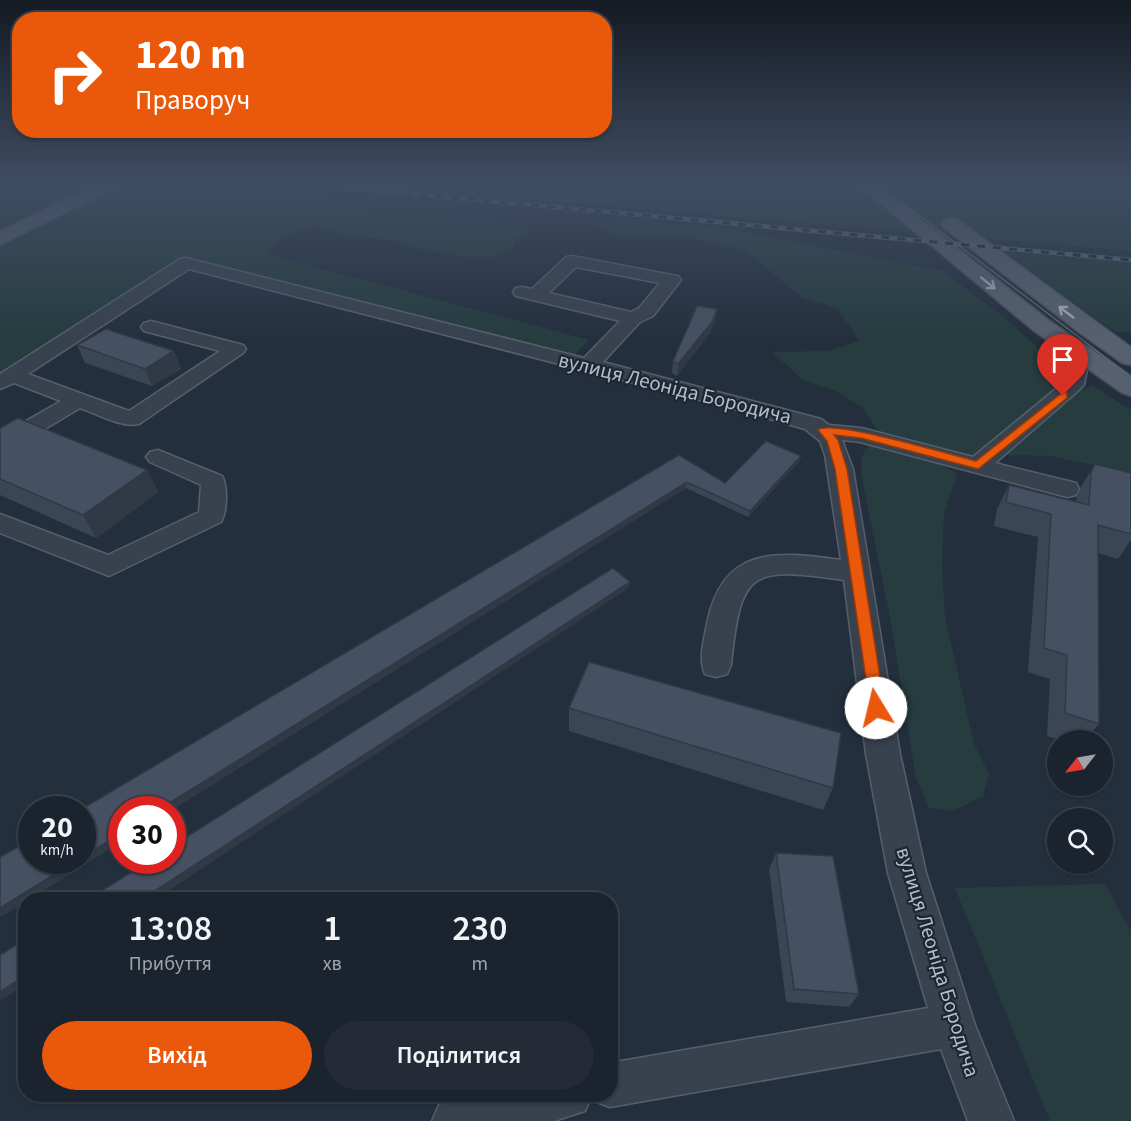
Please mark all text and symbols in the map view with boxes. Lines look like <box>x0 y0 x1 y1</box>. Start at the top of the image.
text: 120 m <box>135 25 246 85</box>
icon: right <box>36 36 114 114</box>
text: Праворуч <box>135 81 250 120</box>
one-way arrow <box>980 276 996 289</box>
one-way arrow <box>1059 306 1075 318</box>
pin <box>1037 334 1088 396</box>
icon: arrive <box>1046 343 1079 376</box>
street label: вулиця Леоніда Бородича <box>555 345 795 431</box>
position arrow <box>844 676 908 740</box>
north arrow <box>1047 730 1113 796</box>
map controls <box>1047 730 1113 874</box>
speed limit sign: 30 <box>108 796 186 874</box>
text: 20 <box>41 806 73 849</box>
button: search <box>1047 808 1113 874</box>
text: km/h <box>40 840 74 861</box>
street label: вулиця Леоніда Бородича <box>889 843 987 1081</box>
text: 13:08 <box>128 903 212 954</box>
text: 1 <box>323 903 341 954</box>
text: 230 <box>452 903 508 954</box>
text: Прибуття <box>129 950 212 978</box>
text: хв <box>323 950 342 978</box>
text: m <box>472 950 488 978</box>
button: Вихід <box>42 1021 312 1090</box>
button: Поділитися <box>324 1021 594 1090</box>

